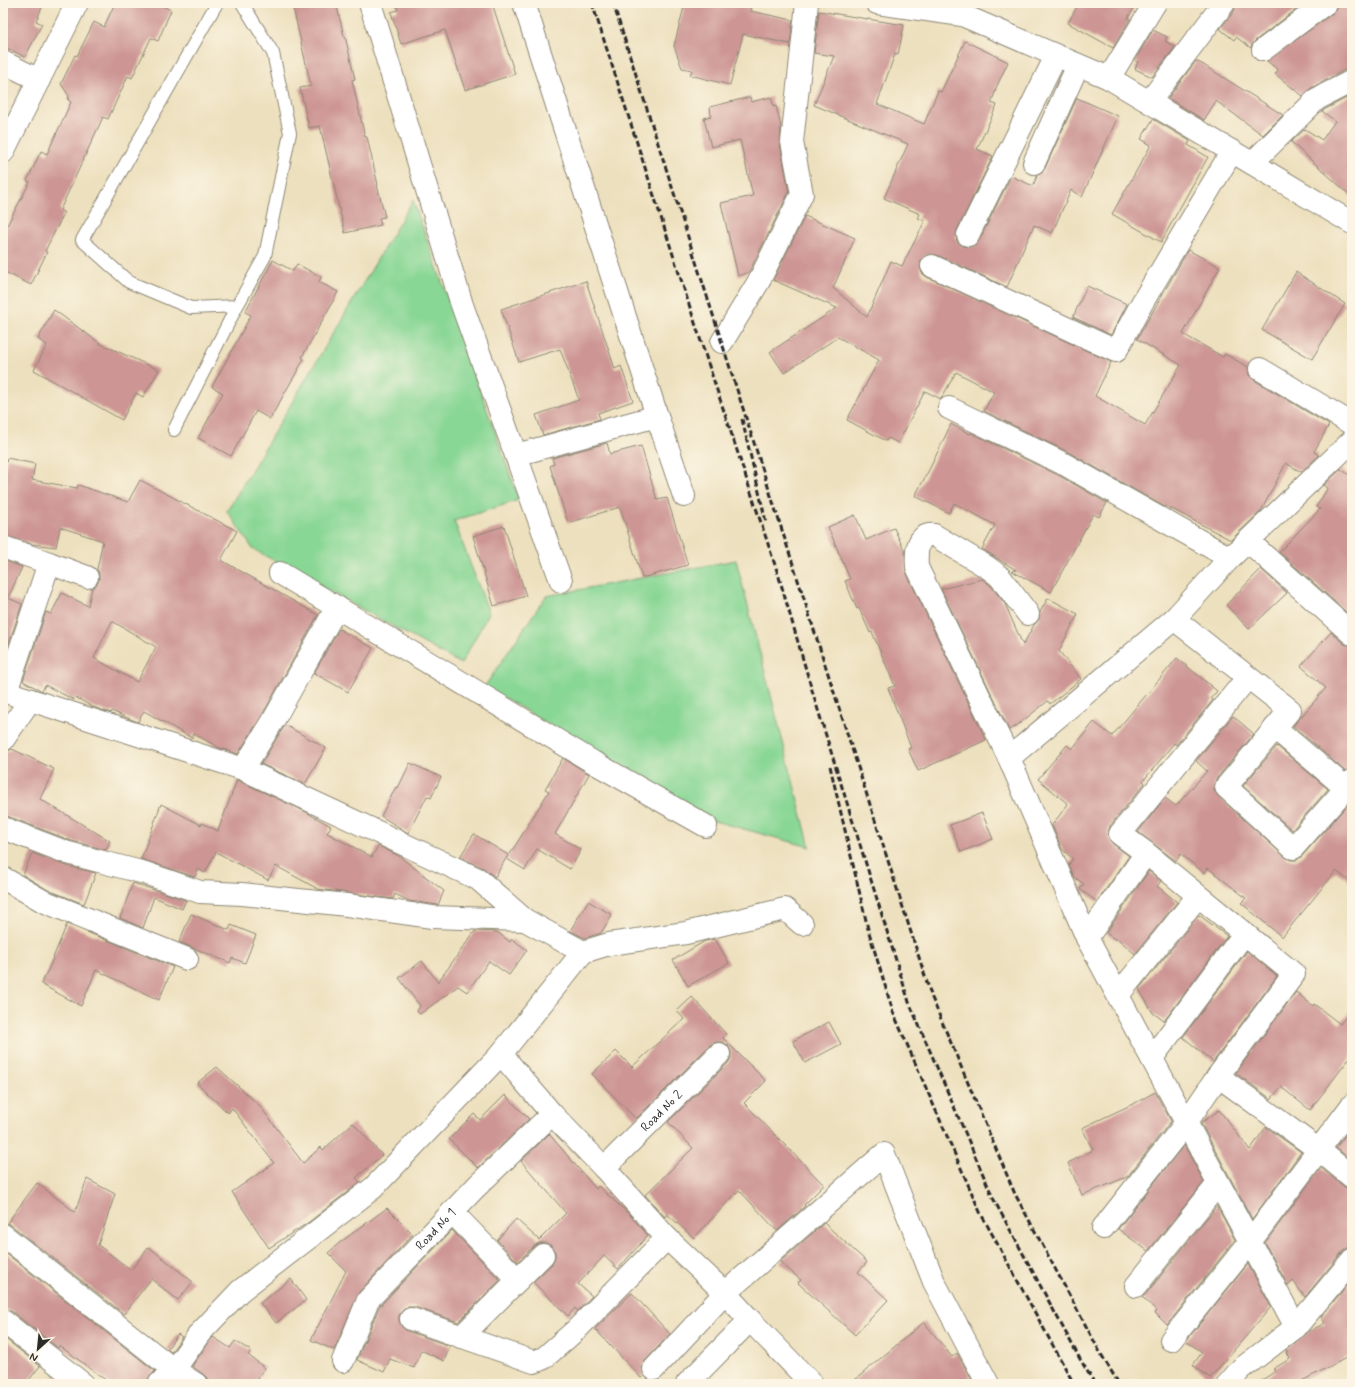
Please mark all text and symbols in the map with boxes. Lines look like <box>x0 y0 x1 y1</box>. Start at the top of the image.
street label: Road No 2 <box>637 1086 687 1135</box>
street label: Road No 1 <box>412 1204 460 1254</box>
north arrow <box>18 1329 58 1369</box>
text: N <box>27 1349 40 1365</box>

